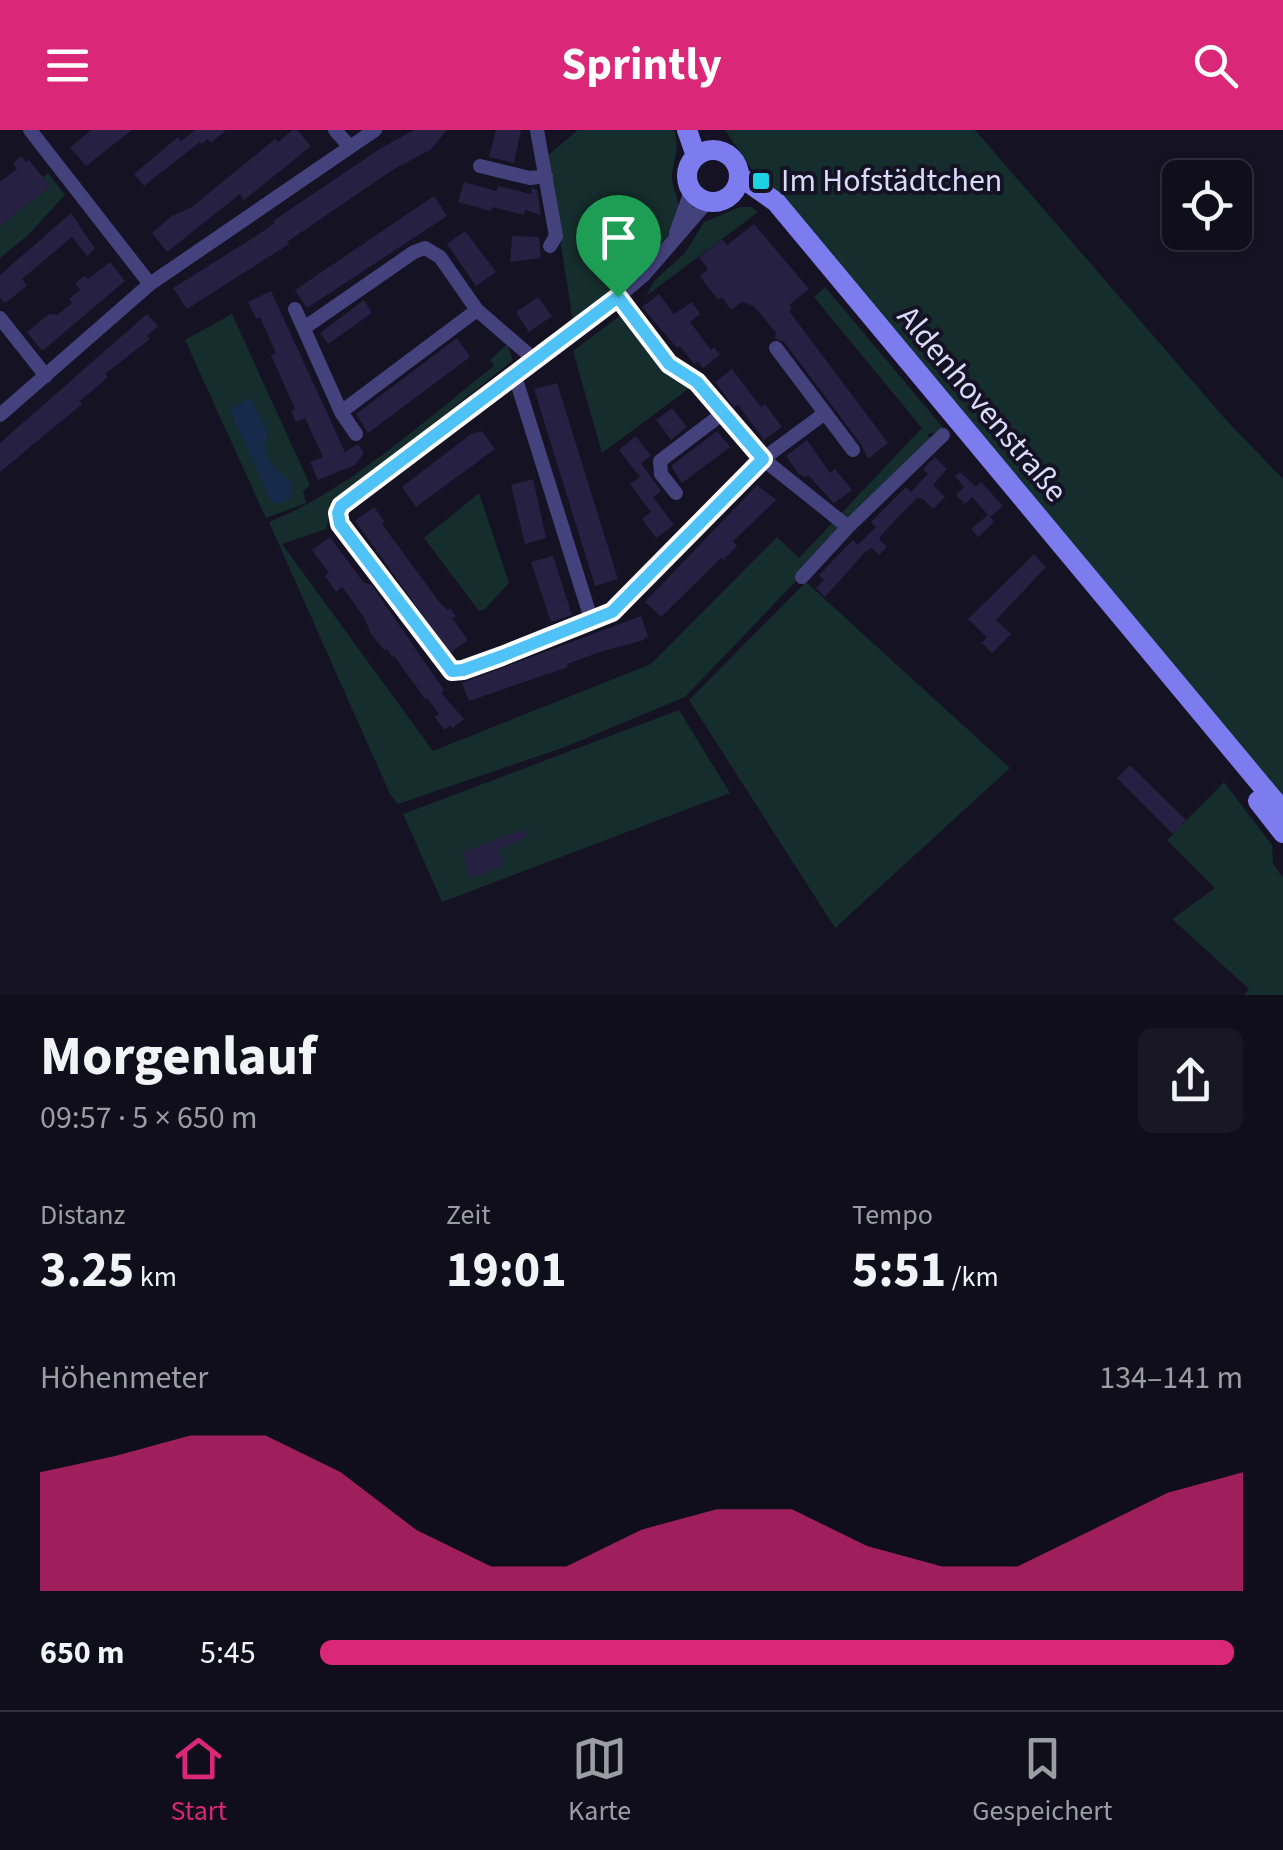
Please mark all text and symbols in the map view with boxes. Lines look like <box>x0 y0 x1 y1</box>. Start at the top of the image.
text: Sprintly <box>561 33 722 97</box>
icon: menu <box>40 38 95 93</box>
icon: search <box>1188 38 1243 93</box>
place label: Im Hofstädtchen <box>781 158 1002 204</box>
map controls <box>1162 160 1252 250</box>
button: locate <box>1162 160 1252 250</box>
marker: Im Hofstädtchen <box>750 170 772 192</box>
pin <box>576 195 661 298</box>
icon: arrive <box>591 210 646 265</box>
street label: Aldenhovenstraße <box>886 296 1078 512</box>
text: Morgenlauf <box>40 1018 317 1096</box>
button: share <box>1138 1028 1243 1133</box>
text: 09:57 · 5 × 650 m <box>40 1095 258 1141</box>
text: Distanz <box>40 1195 125 1235</box>
text: Zeit <box>446 1195 491 1235</box>
text: Tempo <box>852 1195 933 1235</box>
text: 3.25 <box>40 1235 134 1306</box>
text: 19:01 <box>446 1235 567 1306</box>
text: 5:51 <box>852 1235 946 1306</box>
text: km <box>134 1257 177 1297</box>
text: /km <box>946 1257 999 1297</box>
text: Höhenmeter <box>40 1355 208 1401</box>
text: 134–141 m <box>1099 1355 1243 1401</box>
text: 650 m <box>40 1630 125 1676</box>
text: 5:45 <box>200 1630 256 1676</box>
tab: Start <box>171 1731 227 1831</box>
tab: Karte <box>568 1731 631 1831</box>
tab: Gespeichert <box>972 1731 1112 1831</box>

